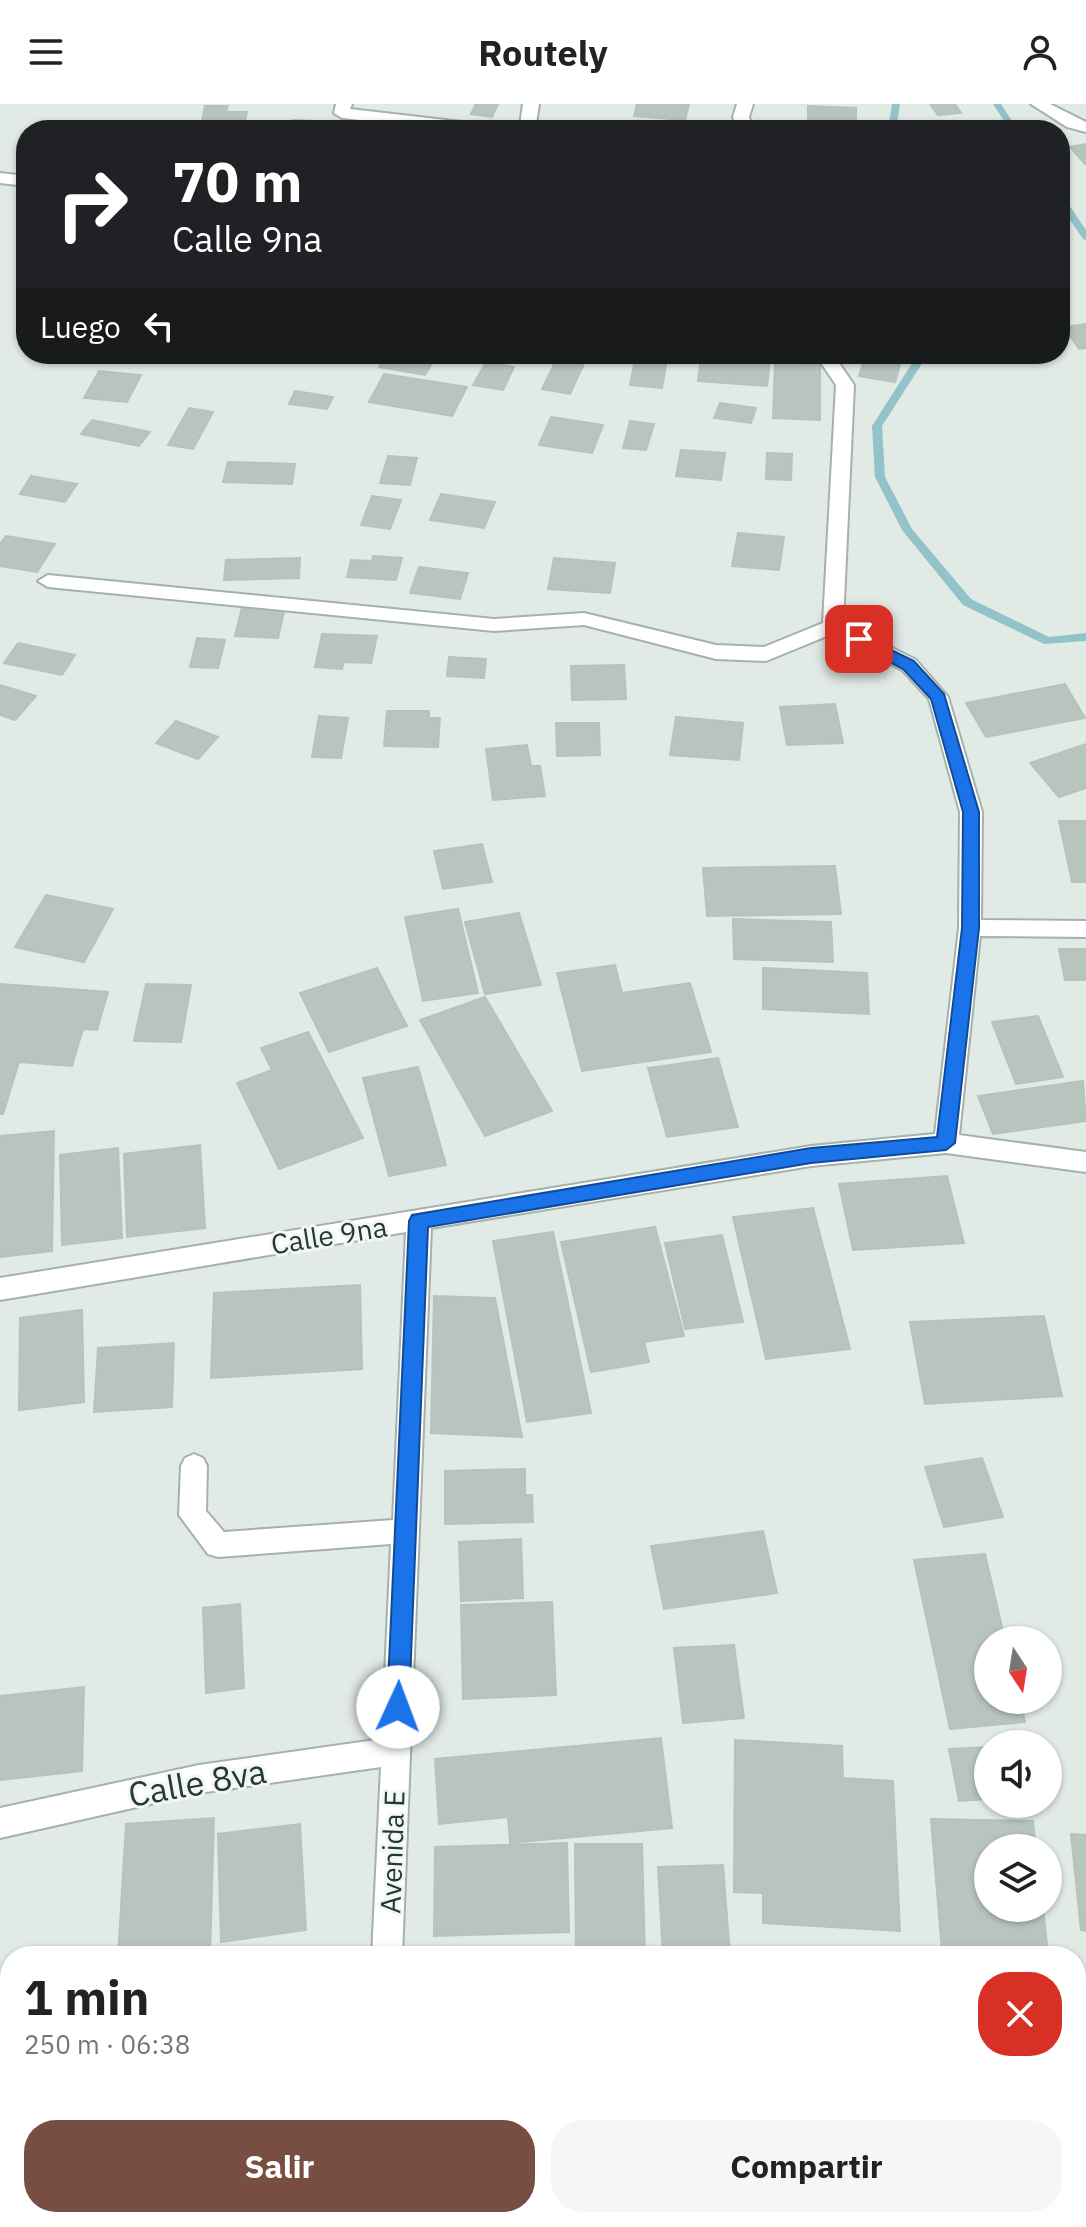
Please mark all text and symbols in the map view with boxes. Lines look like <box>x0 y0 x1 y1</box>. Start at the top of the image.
text: Routely <box>478 29 608 76</box>
icon: menu <box>24 30 68 74</box>
icon: person <box>1018 30 1062 74</box>
text: 70 m <box>172 145 302 217</box>
icon: right <box>40 152 144 256</box>
text: Calle 9na <box>172 215 323 262</box>
icon: left <box>137 304 181 348</box>
text: Luego <box>40 307 121 346</box>
pin <box>825 605 893 673</box>
icon: arrive <box>837 617 881 661</box>
street label: Calle 9na <box>268 1208 390 1262</box>
north arrow <box>974 1626 1062 1714</box>
map controls <box>974 1626 1062 1922</box>
position arrow <box>356 1665 440 1749</box>
button: sound <box>974 1730 1062 1818</box>
street label: Calle 8va <box>125 1748 269 1816</box>
street label: Avenida E <box>371 1790 413 1914</box>
button: layers <box>974 1834 1062 1922</box>
text: 1 min <box>24 1966 149 2028</box>
button: close <box>978 1972 1062 2056</box>
text: 250 m · 06:38 <box>24 2027 190 2061</box>
button: Salir <box>24 2120 535 2212</box>
button: Compartir <box>551 2120 1062 2212</box>

